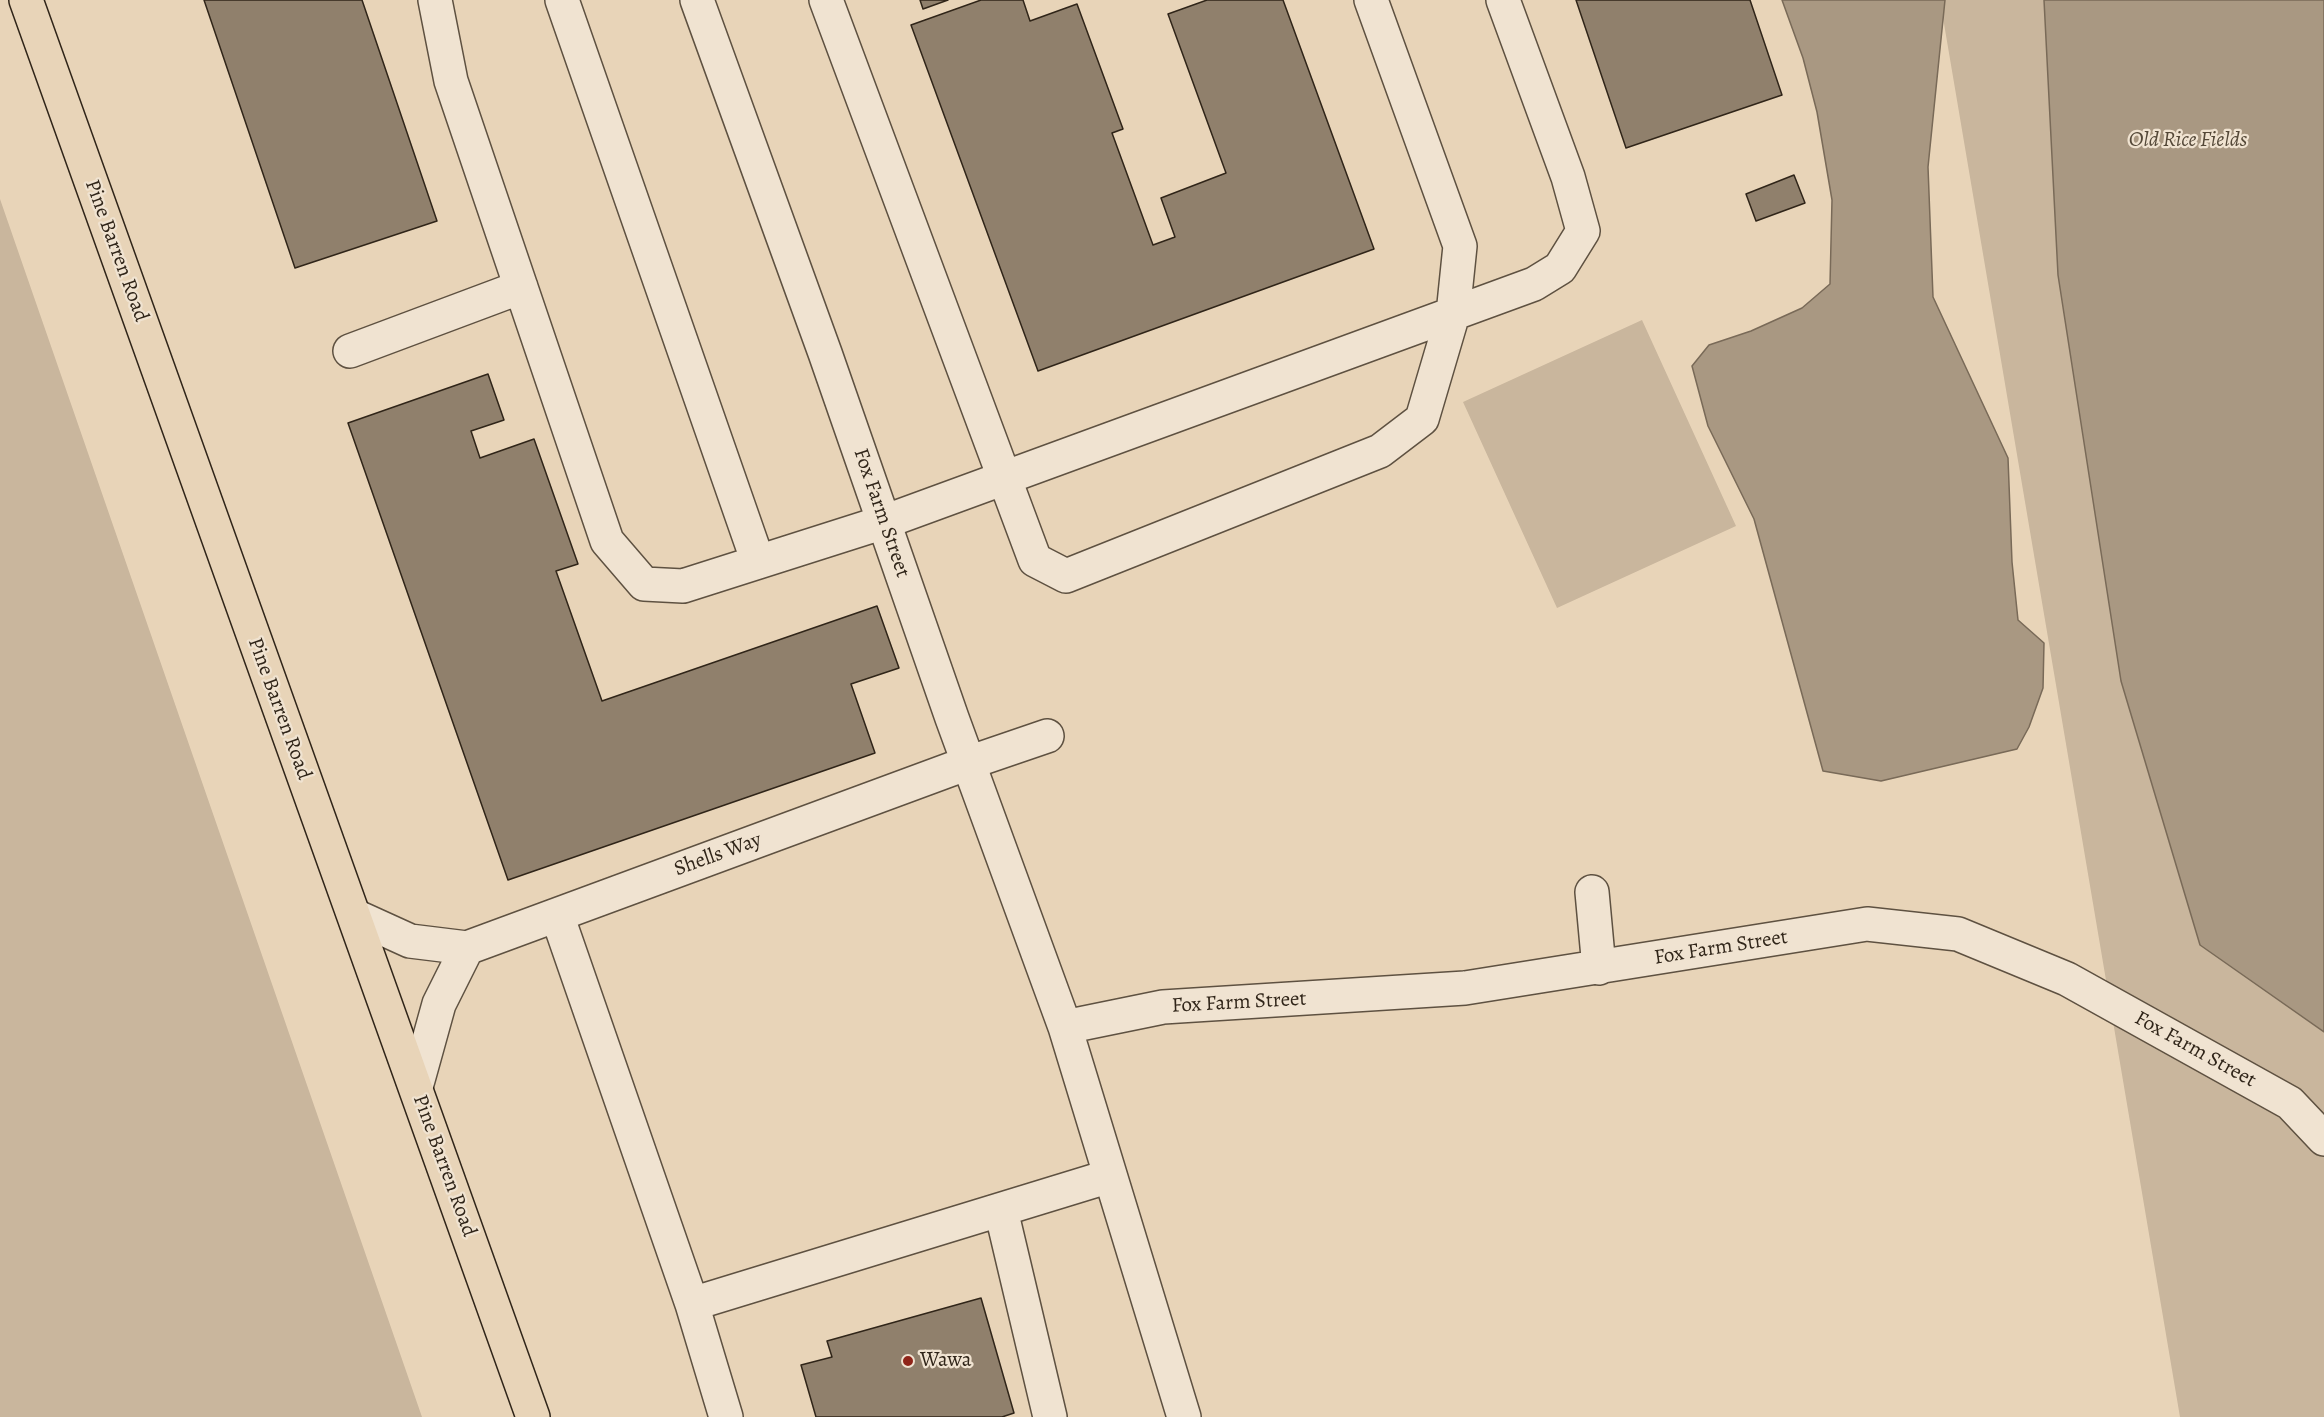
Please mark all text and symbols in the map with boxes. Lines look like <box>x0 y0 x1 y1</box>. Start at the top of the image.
water label: Old Rice Fields <box>2129 128 2247 154</box>
street label: Pine Barren Road <box>79 177 153 325</box>
street label: Fox Farm Street <box>847 445 915 581</box>
street label: Pine Barren Road <box>242 635 316 783</box>
street label: Shells Way <box>671 828 765 882</box>
street label: Fox Farm Street <box>1652 925 1790 971</box>
street label: Fox Farm Street <box>1171 987 1307 1019</box>
street label: Fox Farm Street <box>2130 1006 2260 1094</box>
street label: Pine Barren Road <box>407 1092 481 1240</box>
place label: Wawa <box>920 1348 972 1374</box>
marker: Wawa <box>901 1354 915 1368</box>

